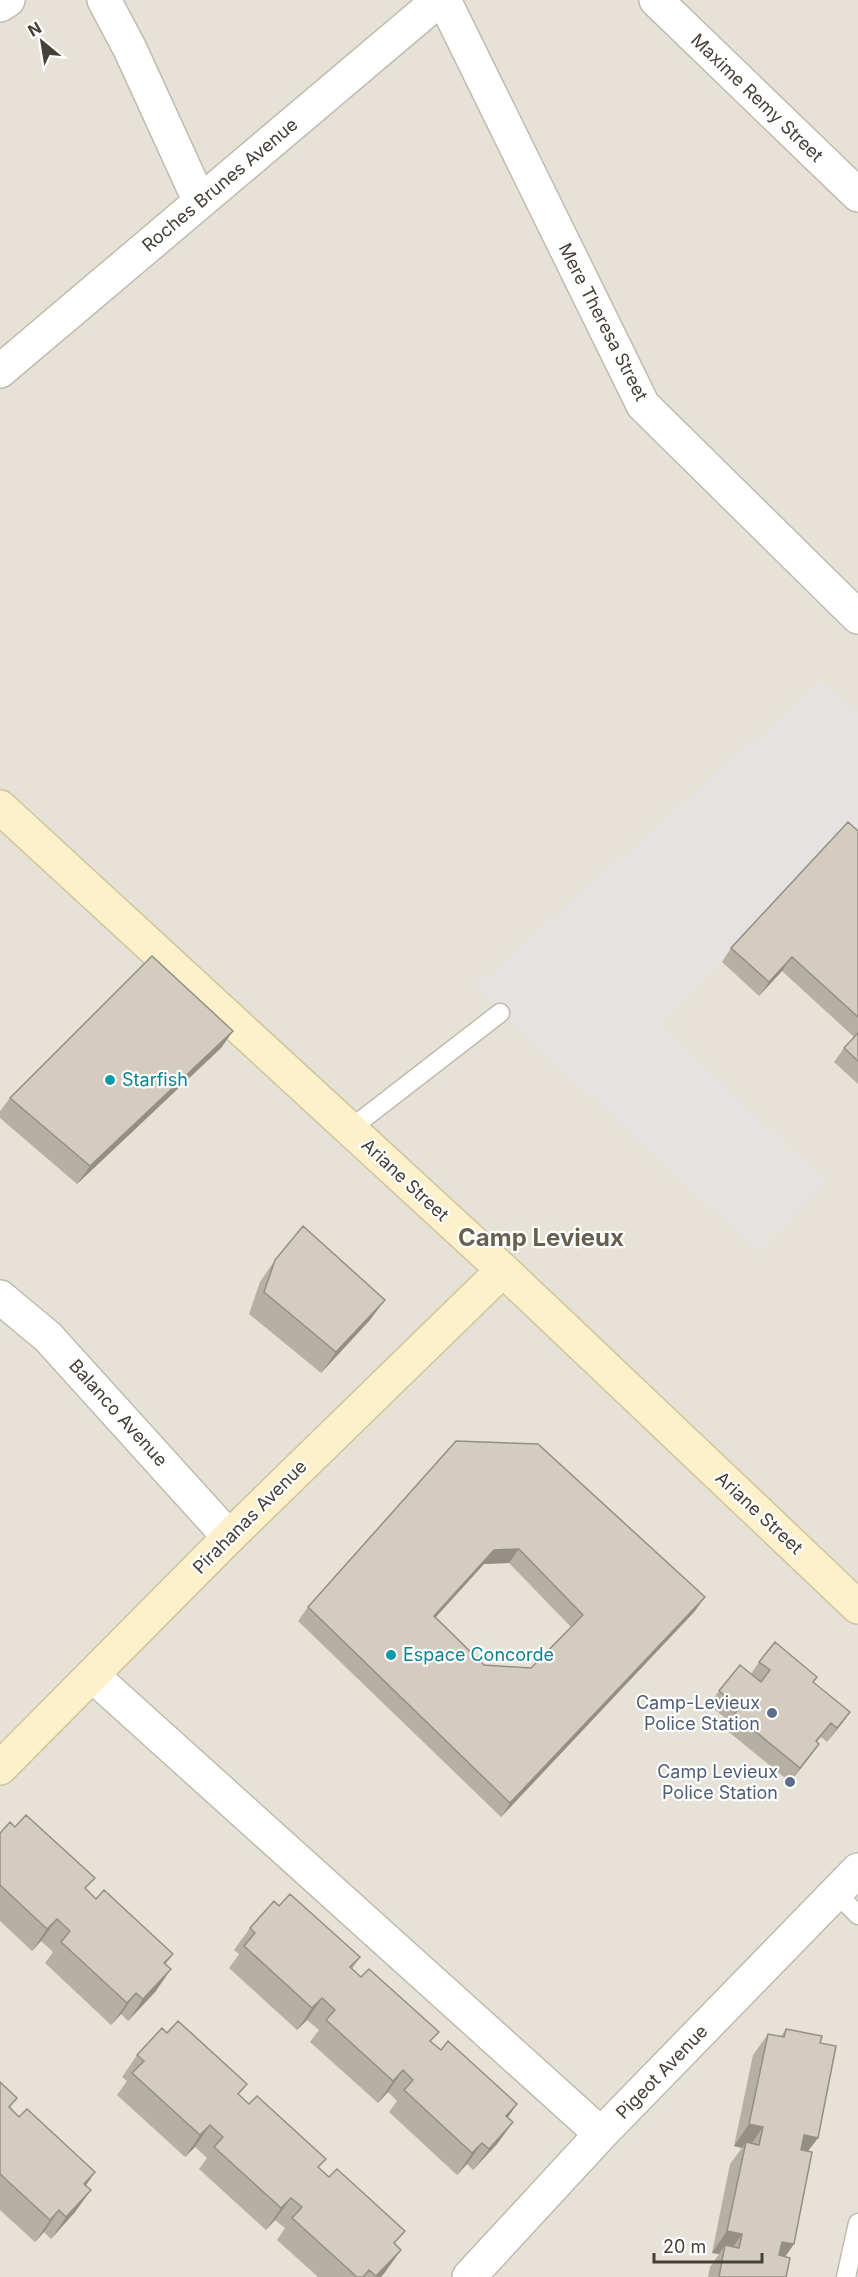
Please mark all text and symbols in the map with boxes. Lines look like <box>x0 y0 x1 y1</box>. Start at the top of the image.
north arrow <box>12 12 72 72</box>
text: N <box>24 17 45 41</box>
street label: Maxime Remy Street <box>687 29 828 166</box>
street label: Roches Brunes Avenue <box>138 114 302 256</box>
street label: Mere Theresa Street <box>555 239 652 404</box>
place label: Starfish <box>122 1069 188 1090</box>
marker: Starfish <box>103 1073 117 1087</box>
street label: Ariane Street <box>358 1134 453 1225</box>
district label: Camp Levieux <box>458 1223 624 1252</box>
street label: Balanco Avenue <box>65 1355 172 1470</box>
street label: Pirahanas Avenue <box>188 1455 311 1578</box>
street label: Ariane Street <box>712 1467 807 1558</box>
place label: Espace Concorde <box>403 1644 554 1665</box>
marker: Espace Concorde <box>384 1648 398 1662</box>
place label: Camp-Levieux Police Station <box>636 1692 760 1734</box>
marker: Camp-Levieux Police Station <box>765 1706 779 1720</box>
place label: Camp Levieux Police Station <box>657 1761 778 1803</box>
marker: Camp Levieux Police Station <box>783 1775 797 1789</box>
street label: Pigeot Avenue <box>612 2020 712 2123</box>
scale bar <box>654 2226 762 2264</box>
text: 20 m <box>663 2236 706 2257</box>

